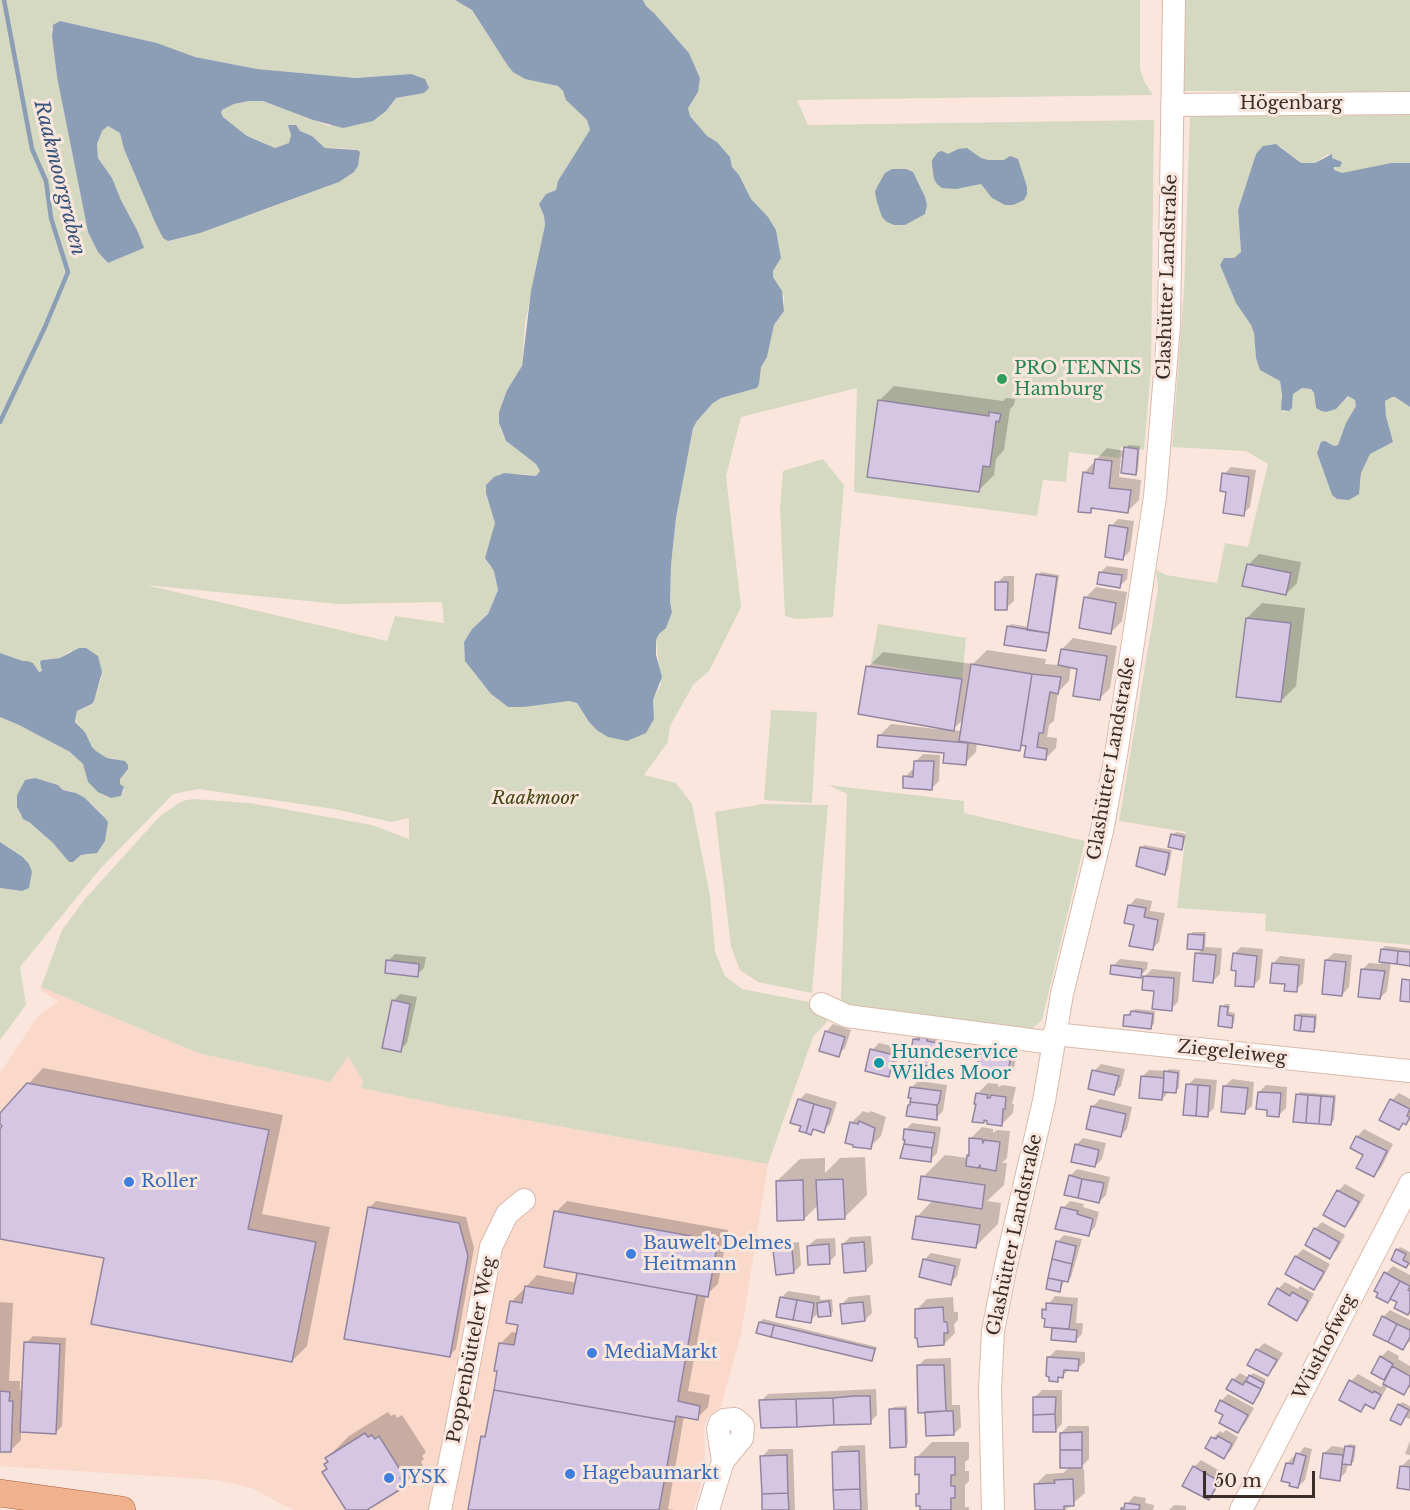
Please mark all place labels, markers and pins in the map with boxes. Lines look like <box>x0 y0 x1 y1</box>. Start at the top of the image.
place label: PRO TENNIS Hamburg <box>1014 358 1141 400</box>
marker: PRO TENNIS Hamburg <box>995 372 1009 386</box>
place label: Hundeservice Wildes Moor <box>891 1042 1018 1084</box>
marker: Hundeservice Wildes Moor <box>872 1056 886 1070</box>
place label: Roller <box>141 1171 197 1193</box>
marker: Roller <box>122 1175 136 1189</box>
place label: Bauwelt Delmes Heitmann <box>643 1233 792 1276</box>
marker: Bauwelt Delmes Heitmann <box>624 1247 638 1261</box>
place label: MediaMarkt <box>604 1342 718 1364</box>
marker: MediaMarkt <box>585 1346 599 1360</box>
place label: Hagebaumarkt <box>582 1463 719 1485</box>
place label: JYSK <box>401 1467 447 1489</box>
marker: Hagebaumarkt <box>563 1467 577 1481</box>
marker: JYSK <box>382 1471 396 1485</box>

